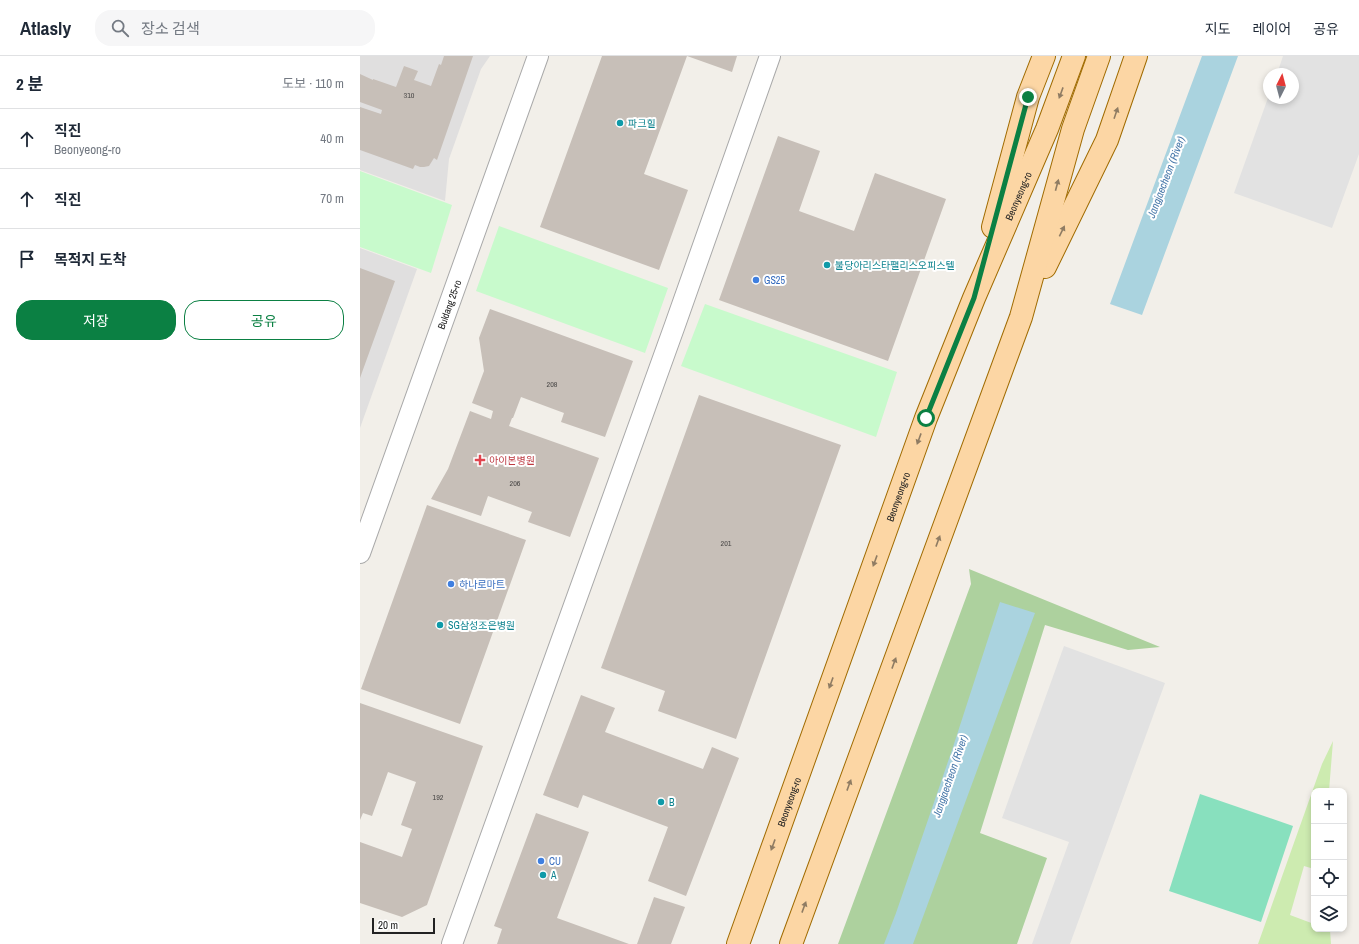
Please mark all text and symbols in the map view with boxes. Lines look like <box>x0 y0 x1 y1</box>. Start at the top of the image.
search box <box>95 10 375 46</box>
text: Atlasly <box>20 15 71 41</box>
icon: search <box>109 17 131 39</box>
text: 장소 검색 <box>141 18 200 39</box>
text: 지도 <box>1205 20 1231 38</box>
text: 레이어 <box>1253 20 1291 38</box>
text: 공유 <box>1313 20 1339 38</box>
north arrow <box>1263 68 1299 104</box>
text: 2 분 <box>16 72 43 95</box>
text: 도보 · 110 m <box>282 75 344 92</box>
one-way arrow <box>1057 87 1063 99</box>
route end <box>1019 88 1037 106</box>
house number: 310 <box>404 90 415 100</box>
one-way arrow <box>1113 107 1119 119</box>
place label: 파크힐 <box>628 117 656 130</box>
marker: 파크힐 <box>615 118 625 128</box>
text: 직진 <box>54 120 82 141</box>
icon: ahead <box>16 128 38 150</box>
text: 40 m <box>320 130 344 147</box>
water label: Jangjaecheon (River) <box>1144 134 1188 221</box>
text: Beonyeong-ro <box>54 141 121 158</box>
street label: Beonyeong-ro <box>1002 169 1034 222</box>
one-way arrow <box>1054 178 1060 190</box>
icon: ahead <box>16 188 38 210</box>
text: 직진 <box>54 189 82 210</box>
text: 70 m <box>320 190 344 207</box>
one-way arrow <box>1059 226 1065 237</box>
icon: arrive <box>16 248 38 270</box>
text: 목적지 도착 <box>54 249 126 270</box>
place label: 불당아리스타팰리스오피스텔 <box>835 259 955 272</box>
marker: 불당아리스타팰리스오피스텔 <box>822 260 832 270</box>
place label: GS25 <box>764 274 785 287</box>
marker: GS25 <box>751 275 761 285</box>
street label: Buldang 25-ro <box>434 278 464 331</box>
button: 저장 <box>16 300 176 340</box>
button: 공유 <box>184 300 344 340</box>
house number: 208 <box>547 379 558 389</box>
route start <box>917 409 935 427</box>
one-way arrow <box>915 433 921 445</box>
marker: 아이본병원 <box>474 454 486 466</box>
place label: 아이본병원 <box>489 454 535 467</box>
street label: Beonyeong-ro <box>883 470 913 523</box>
house number: 206 <box>510 478 521 488</box>
one-way arrow <box>936 535 942 547</box>
house number: 201 <box>721 538 732 548</box>
one-way arrow <box>871 555 877 567</box>
place label: 하나로마트 <box>459 578 505 591</box>
marker: 하나로마트 <box>446 579 456 589</box>
place label: SG삼성조은병원 <box>448 619 515 632</box>
marker: SG삼성조은병원 <box>435 620 445 630</box>
one-way arrow <box>891 657 897 669</box>
one-way arrow <box>828 678 834 690</box>
water label: Jangjaecheon (River) <box>929 733 971 820</box>
street label: Beonyeong-ro <box>774 775 804 828</box>
one-way arrow <box>846 779 852 791</box>
map controls <box>1311 788 1347 932</box>
button: + <box>1311 788 1347 824</box>
house number: 192 <box>433 792 444 802</box>
place label: B <box>669 796 675 809</box>
marker: B <box>656 797 666 807</box>
button: − <box>1311 824 1347 860</box>
one-way arrow <box>770 840 776 852</box>
place label: CU <box>549 855 561 868</box>
marker: CU <box>536 856 546 866</box>
button: locate <box>1311 860 1347 896</box>
place label: A <box>550 869 557 882</box>
marker: A <box>538 870 548 880</box>
button: layers <box>1311 896 1347 932</box>
one-way arrow <box>802 901 808 913</box>
scale bar <box>372 916 435 935</box>
text: 20 m <box>378 918 398 932</box>

